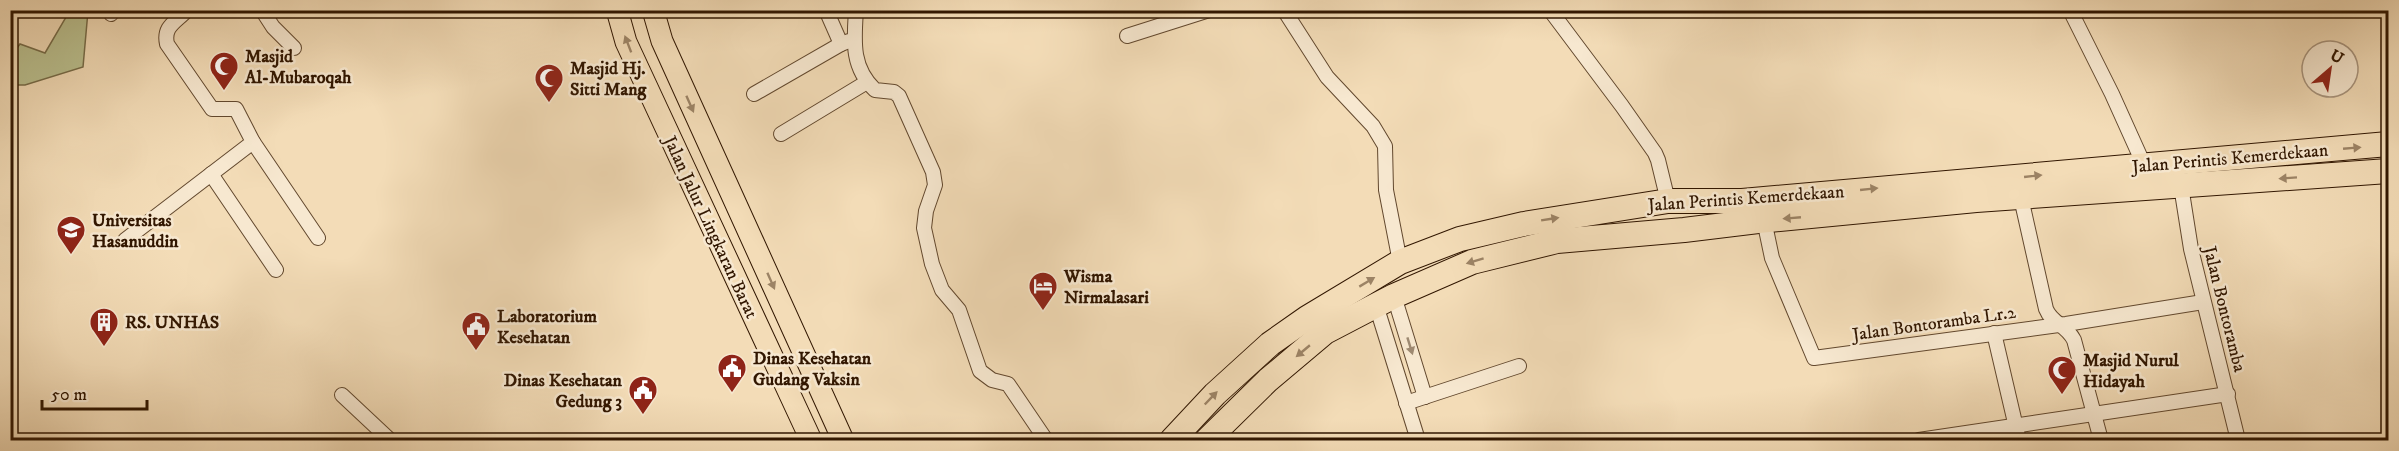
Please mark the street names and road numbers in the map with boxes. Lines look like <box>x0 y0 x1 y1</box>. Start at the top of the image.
street label: Jalan Jalur Lingkaran Barat <box>657 131 762 322</box>
street label: Jalan Perintis Kemerdekaan <box>2129 139 2330 179</box>
street label: Jalan Perintis Kemerdekaan <box>1645 181 1846 217</box>
street label: Jalan Bontoramba <box>2197 242 2250 375</box>
street label: Jalan Bontoramba Lr.2 <box>1849 302 2017 347</box>

